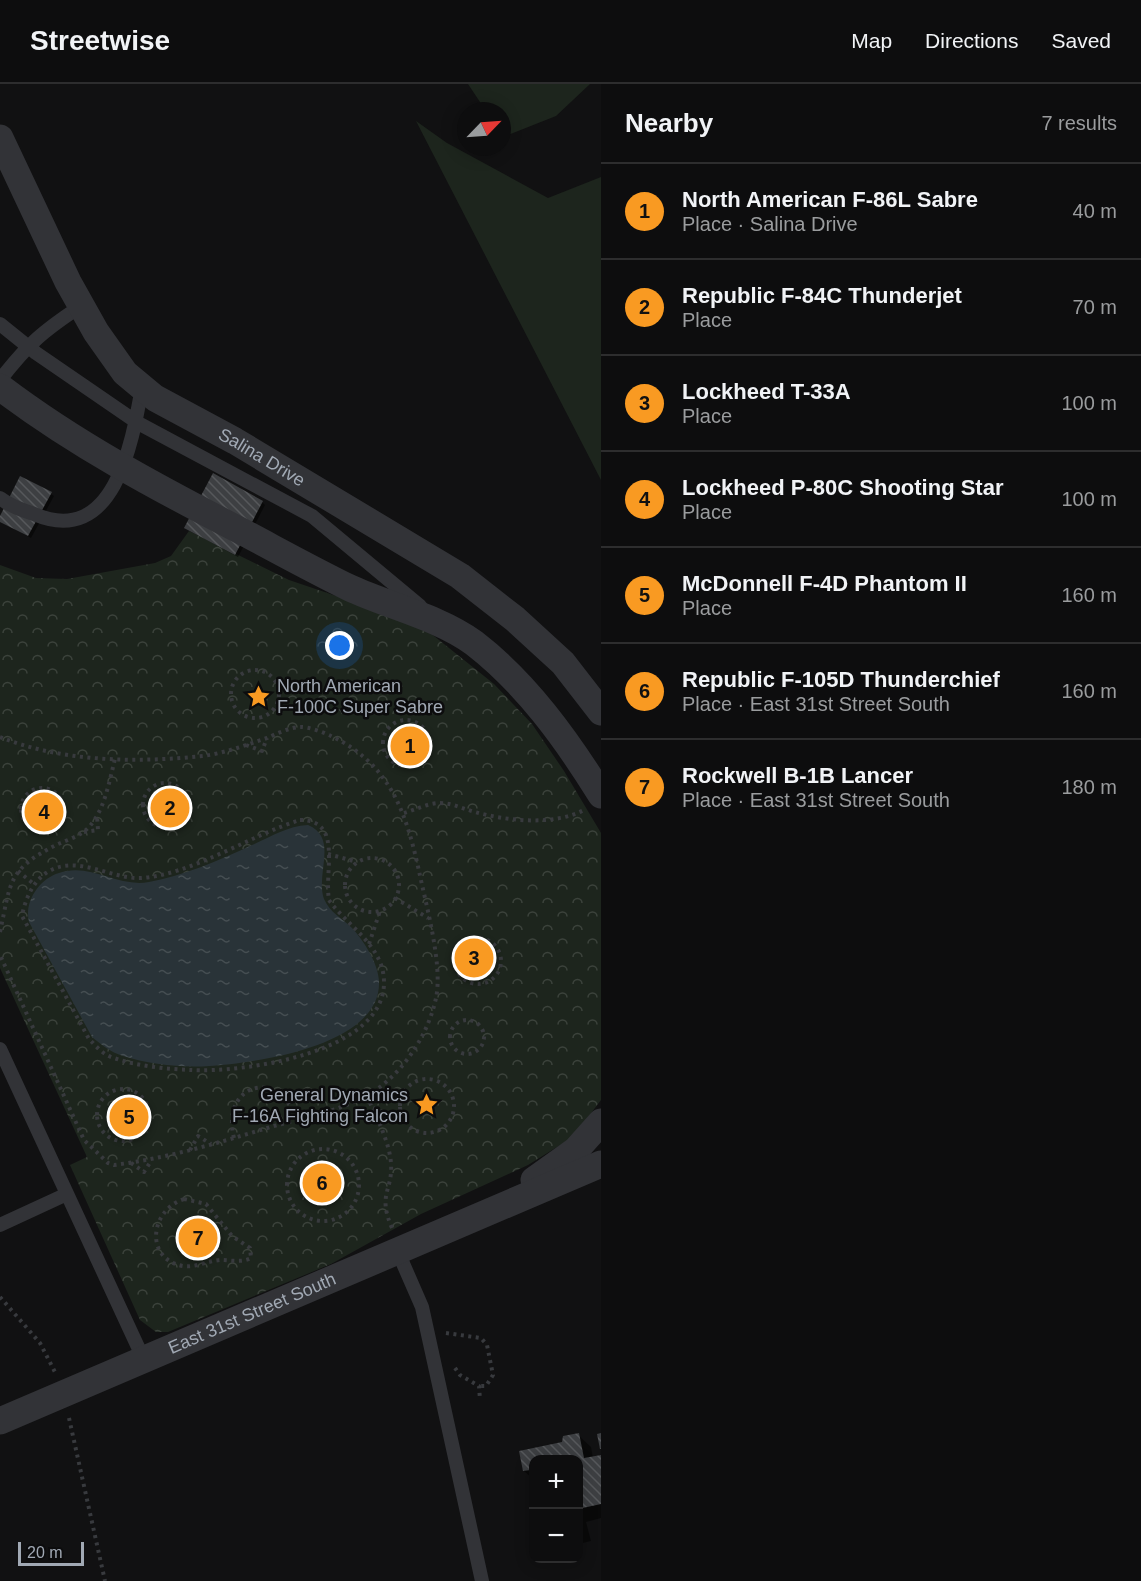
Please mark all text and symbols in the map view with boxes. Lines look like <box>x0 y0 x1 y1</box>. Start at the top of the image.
text: Streetwise <box>30 25 170 56</box>
text: Map <box>851 29 892 52</box>
text: Directions <box>925 29 1018 52</box>
text: Saved <box>1051 29 1111 52</box>
north arrow <box>457 102 511 156</box>
text: Nearby <box>625 108 713 138</box>
text: 7 results <box>1041 112 1117 134</box>
text: North American F-86L Sabre <box>682 187 978 212</box>
text: 1 <box>639 200 650 222</box>
text: 40 m <box>1073 200 1117 222</box>
text: Place · Salina Drive <box>682 213 858 235</box>
text: Republic F-84C Thunderjet <box>682 283 962 308</box>
text: 2 <box>639 296 650 318</box>
text: 70 m <box>1073 296 1117 318</box>
text: Place <box>682 309 732 331</box>
text: Lockheed T-33A <box>682 379 851 404</box>
text: 3 <box>639 392 650 414</box>
text: 100 m <box>1061 392 1117 414</box>
text: Place <box>682 405 732 427</box>
street label: Salina Drive <box>215 424 309 491</box>
text: Lockheed P-80C Shooting Star <box>682 475 1004 500</box>
text: 4 <box>639 488 650 510</box>
text: 100 m <box>1061 488 1117 510</box>
text: Place <box>682 501 732 523</box>
text: McDonnell F-4D Phantom II <box>682 571 967 596</box>
text: 5 <box>639 584 650 606</box>
text: 160 m <box>1061 584 1117 606</box>
text: Place <box>682 597 732 619</box>
your location <box>325 631 354 660</box>
text: Republic F-105D Thunderchief <box>682 667 1000 692</box>
place label: North American F-100C Super Sabre <box>277 676 443 717</box>
text: 6 <box>639 680 650 702</box>
text: 160 m <box>1061 680 1117 702</box>
place icon: North American F-100C Super Sabre <box>246 683 272 709</box>
text: Place · East 31st Street South <box>682 693 950 715</box>
pin: 1 <box>390 724 430 768</box>
text: Rockwell B-1B Lancer <box>682 763 913 788</box>
text: 7 <box>639 776 650 798</box>
text: 180 m <box>1061 776 1117 798</box>
pin: 2 <box>150 786 190 830</box>
text: Place · East 31st Street South <box>682 789 950 811</box>
pin: 4 <box>24 790 63 834</box>
pin: 3 <box>454 936 494 980</box>
place label: General Dynamics F-16A Fighting Falcon <box>232 1085 408 1126</box>
place icon: General Dynamics F-16A Fighting Falcon <box>413 1092 439 1118</box>
pin: 5 <box>110 1094 148 1140</box>
pin: 6 <box>302 1160 342 1206</box>
pin: 7 <box>178 1216 218 1260</box>
street label: East 31st Street South <box>165 1269 339 1358</box>
map controls <box>529 1455 583 1563</box>
button: + <box>529 1455 583 1509</box>
button: − <box>529 1509 583 1563</box>
scale bar <box>18 1539 84 1566</box>
text: 20 m <box>27 1544 63 1561</box>

